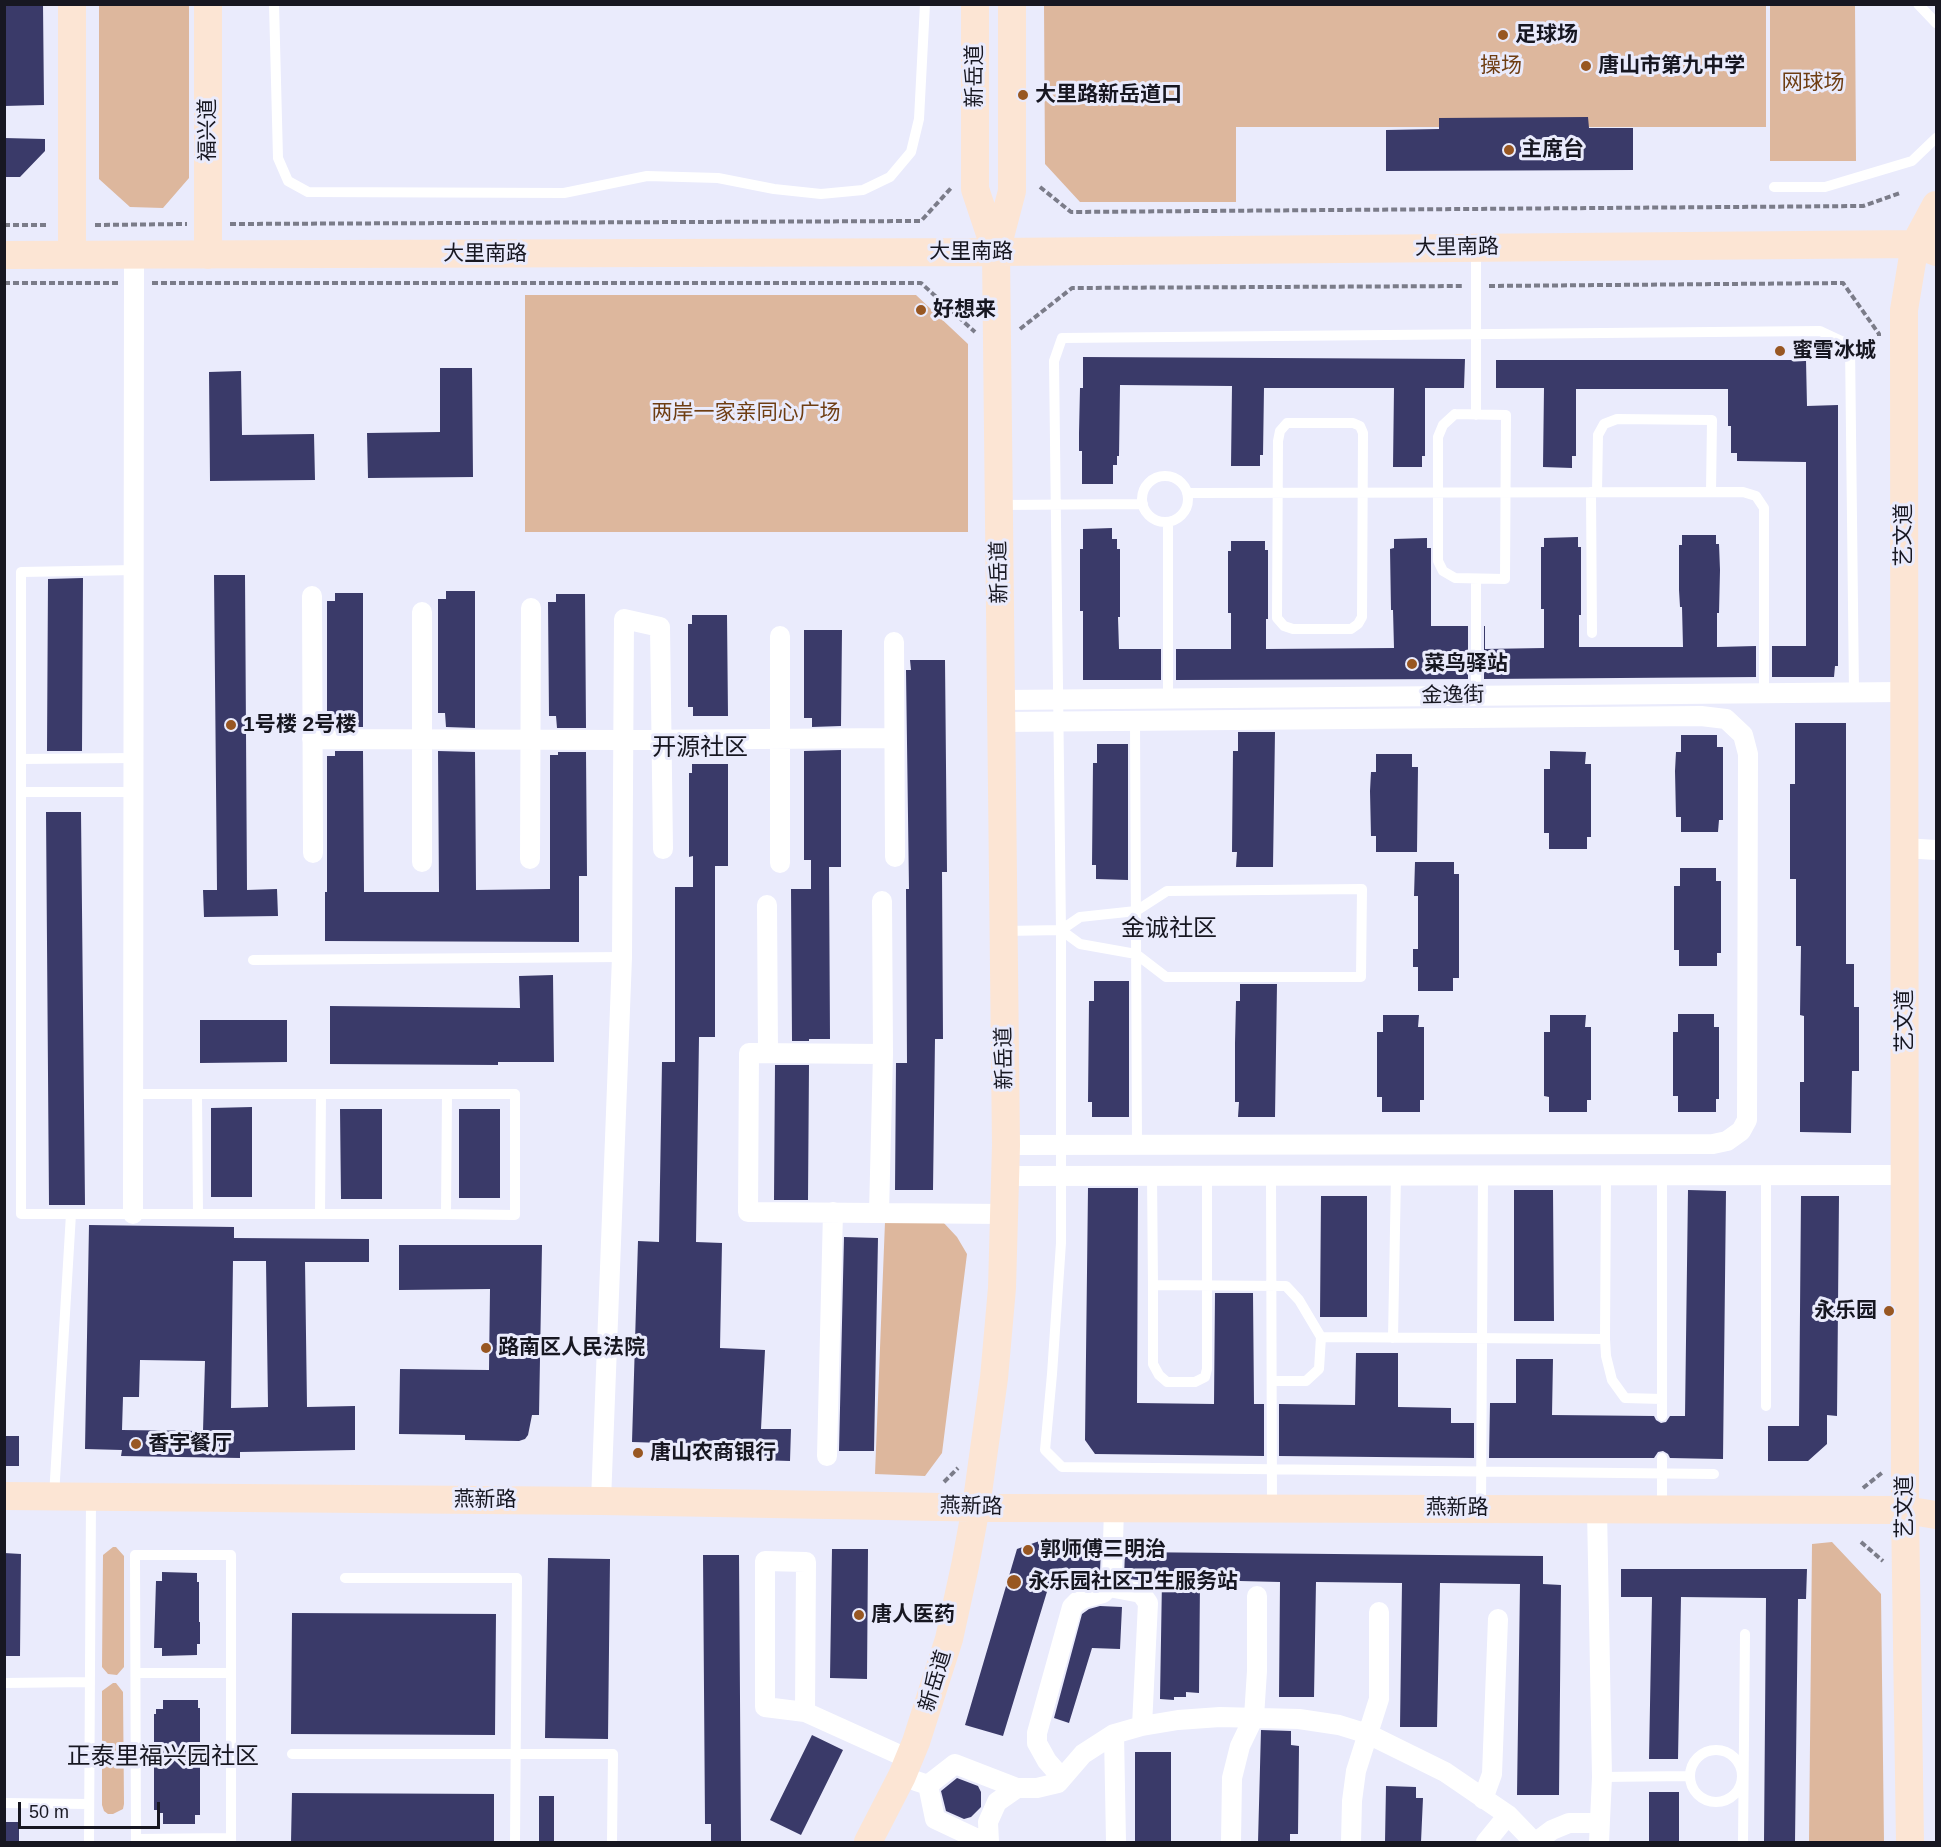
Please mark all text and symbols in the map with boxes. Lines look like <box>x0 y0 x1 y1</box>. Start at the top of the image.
place label: 足球场 <box>1515 22 1578 48</box>
marker: 足球场 <box>1496 28 1510 42</box>
street label: 新岳道 <box>962 45 988 107</box>
park label: 操场 <box>1480 53 1522 79</box>
place label: 唐山市第九中学 <box>1598 53 1745 79</box>
marker: 唐山市第九中学 <box>1579 59 1593 73</box>
park label: 网球场 <box>1782 70 1844 96</box>
place label: 大里路新岳道口 <box>1035 82 1182 108</box>
marker: 大里路新岳道口 <box>1016 88 1030 102</box>
street label: 福兴道 <box>195 99 221 161</box>
place label: 主席台 <box>1521 137 1584 163</box>
marker: 主席台 <box>1502 143 1516 157</box>
street label: 大里南路 <box>1415 235 1499 261</box>
street label: 大里南路 <box>929 239 1013 265</box>
street label: 大里南路 <box>443 241 527 267</box>
place label: 好想来 <box>933 297 996 323</box>
marker: 好想来 <box>914 303 928 317</box>
place label: 蜜雪冰城 <box>1792 338 1876 364</box>
marker: 蜜雪冰城 <box>1773 344 1787 358</box>
park label: 两岸一家亲同心广场 <box>652 400 840 426</box>
street label: 艺文道 <box>1891 504 1917 566</box>
street label: 新岳道 <box>987 540 1013 604</box>
place label: 菜鸟驿站 <box>1424 651 1508 677</box>
marker: 菜鸟驿站 <box>1405 657 1419 671</box>
street label: 金逸街 <box>1421 683 1485 709</box>
place label: 1号楼 2号楼 <box>243 712 356 738</box>
marker: 1号楼 2号楼 <box>224 718 238 732</box>
district label: 开源社区 <box>652 734 748 762</box>
district label: 金诚社区 <box>1121 915 1217 943</box>
street label: 艺文道 <box>1892 990 1918 1052</box>
street label: 新岳道 <box>992 1026 1018 1090</box>
place label: 永乐园 <box>1814 1298 1877 1324</box>
marker: 永乐园 <box>1882 1304 1896 1318</box>
place label: 路南区人民法院 <box>498 1335 645 1361</box>
marker: 路南区人民法院 <box>479 1341 493 1355</box>
place label: 香宇餐厅 <box>148 1431 232 1457</box>
marker: 香宇餐厅 <box>129 1437 143 1451</box>
place label: 唐山农商银行 <box>650 1440 776 1466</box>
marker: 唐山农商银行 <box>631 1446 645 1460</box>
street label: 艺文道 <box>1892 1476 1918 1538</box>
street label: 燕新路 <box>454 1487 516 1513</box>
street label: 燕新路 <box>939 1494 1003 1520</box>
street label: 燕新路 <box>1426 1495 1488 1521</box>
place label: 郭师傅三明治 <box>1040 1537 1166 1563</box>
marker: 郭师傅三明治 <box>1021 1543 1035 1557</box>
place label: 永乐园社区卫生服务站 <box>1028 1569 1238 1595</box>
marker: 永乐园社区卫生服务站 <box>1005 1573 1023 1591</box>
place label: 唐人医药 <box>871 1602 955 1628</box>
marker: 唐人医药 <box>852 1608 866 1622</box>
street label: 新岳道 <box>915 1647 957 1715</box>
district label: 正泰里福兴园社区 <box>67 1743 259 1771</box>
scale bar <box>21 1790 164 1828</box>
text: 50 m <box>29 1802 69 1822</box>

